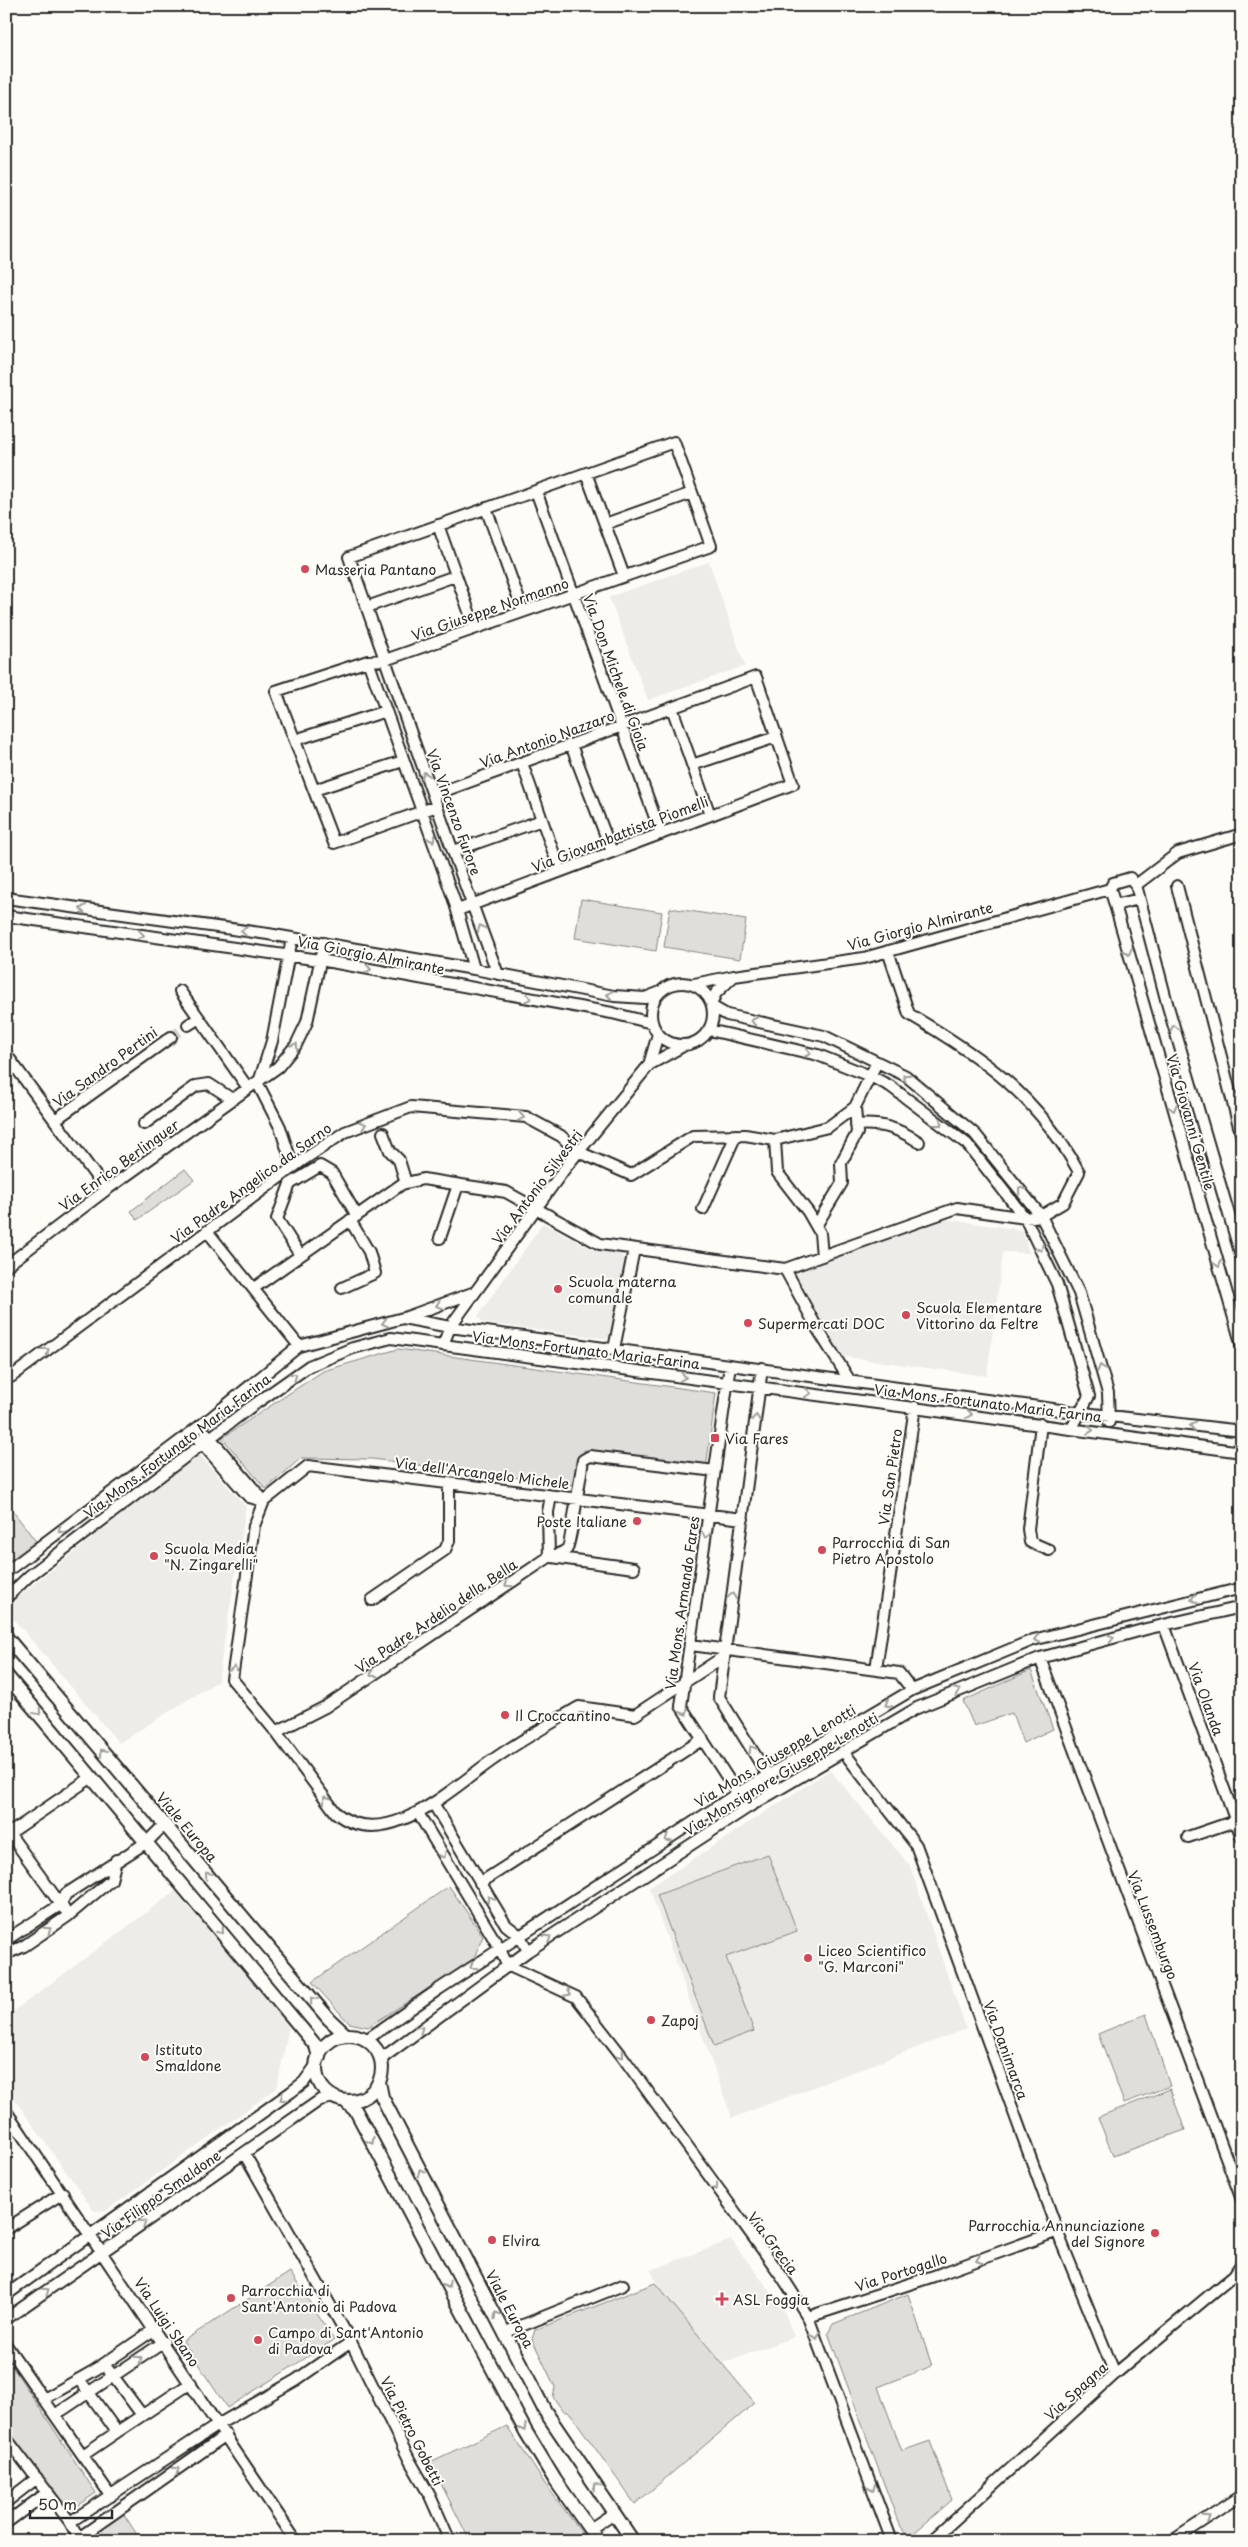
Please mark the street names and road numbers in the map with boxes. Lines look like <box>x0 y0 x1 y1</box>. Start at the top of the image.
street label: Via Giuseppe Normanno <box>409 572 572 646</box>
street label: Via Don Michele di Gioia <box>578 591 654 754</box>
street label: Via Antonio Nazzaro <box>477 705 617 773</box>
street label: Via Vincenzo Furore <box>421 746 487 878</box>
street label: Via Giovambattista Piomelli <box>529 791 711 877</box>
street label: Via Giorgio Almirante <box>845 896 995 956</box>
street label: Via Giorgio Almirante <box>295 930 447 980</box>
street label: Via Sandro Pertini <box>48 1022 162 1112</box>
street label: Via Giovanni Gentile <box>1161 1051 1221 1193</box>
street label: Via Enrico Berlinguer <box>54 1114 184 1216</box>
street label: Via Padre Angelico da Sarno <box>166 1117 336 1249</box>
street label: Via Antonio Silvestri <box>487 1125 587 1249</box>
street label: Via Mons. Fortunato Maria Farina <box>471 1326 701 1374</box>
street label: Via Mons. Fortunato Maria Farina <box>79 1368 275 1523</box>
street label: Via Mons. Fortunato Maria Farina <box>873 1379 1103 1427</box>
street label: Via San Pietro <box>873 1427 907 1527</box>
street label: Via dell'Arcangelo Michele <box>394 1452 571 1494</box>
street label: Via Mons. Armando Fares <box>659 1515 705 1691</box>
street label: Via Padre Ardelio della Bella <box>351 1554 521 1678</box>
street label: Via Olanda <box>1183 1659 1229 1739</box>
street label: Via Mons. Giuseppe Lenotti <box>690 1699 860 1813</box>
street label: Via Monsignore Giuseppe Lenotti <box>679 1707 883 1841</box>
street label: Viale Europa <box>151 1788 223 1867</box>
street label: Via Lussemburgo <box>1123 1867 1183 1983</box>
street label: Via Danimarca <box>978 1998 1034 2103</box>
street label: Via Filippo Smaldone <box>97 2145 225 2243</box>
street label: Via Grecia <box>743 2207 803 2279</box>
street label: Via Portogallo <box>852 2247 950 2297</box>
street label: Viale Europa <box>481 2266 540 2352</box>
street label: Via Luigi Sbano <box>129 2273 205 2371</box>
street label: Via Spagna <box>1040 2356 1113 2425</box>
street label: Via Pietro Gobetti <box>375 2373 449 2490</box>

